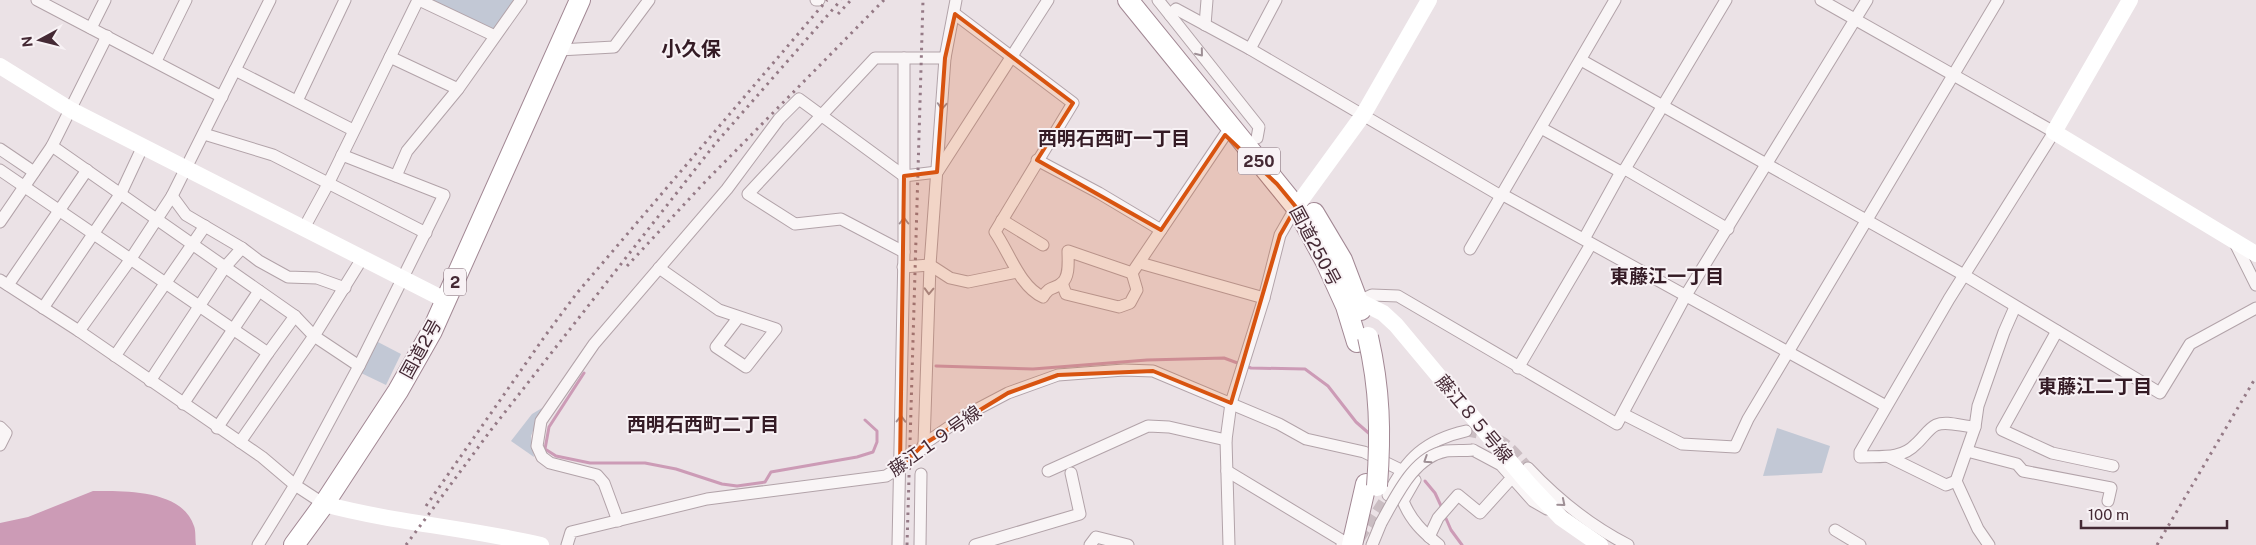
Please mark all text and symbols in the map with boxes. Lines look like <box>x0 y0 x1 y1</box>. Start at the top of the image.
north arrow <box>15 15 65 65</box>
text: N <box>18 35 36 48</box>
district label: 小久保 <box>661 37 721 61</box>
one-way arrow <box>1195 47 1203 56</box>
one-way arrow <box>936 103 947 111</box>
district label: 西明石西町一丁目 <box>1038 127 1190 149</box>
road number: 250 <box>1238 148 1280 175</box>
street label: 国道250号 <box>1286 202 1345 289</box>
one-way arrow <box>899 217 909 224</box>
district label: 東藤江一丁目 <box>1610 265 1724 287</box>
road number: 2 <box>444 268 466 296</box>
one-way arrow <box>924 288 934 295</box>
street label: 国道2号 <box>396 315 445 382</box>
street label: 藤江８５号線 <box>1432 371 1517 467</box>
district label: 東藤江二丁目 <box>2038 375 2152 397</box>
street label: 藤江１９号線 <box>884 401 985 480</box>
district label: 西明石西町二丁目 <box>627 413 779 435</box>
one-way arrow <box>896 414 906 422</box>
one-way arrow <box>1423 454 1432 464</box>
one-way arrow <box>1557 497 1566 506</box>
scale bar <box>2081 498 2227 530</box>
text: 100 m <box>2088 506 2129 523</box>

